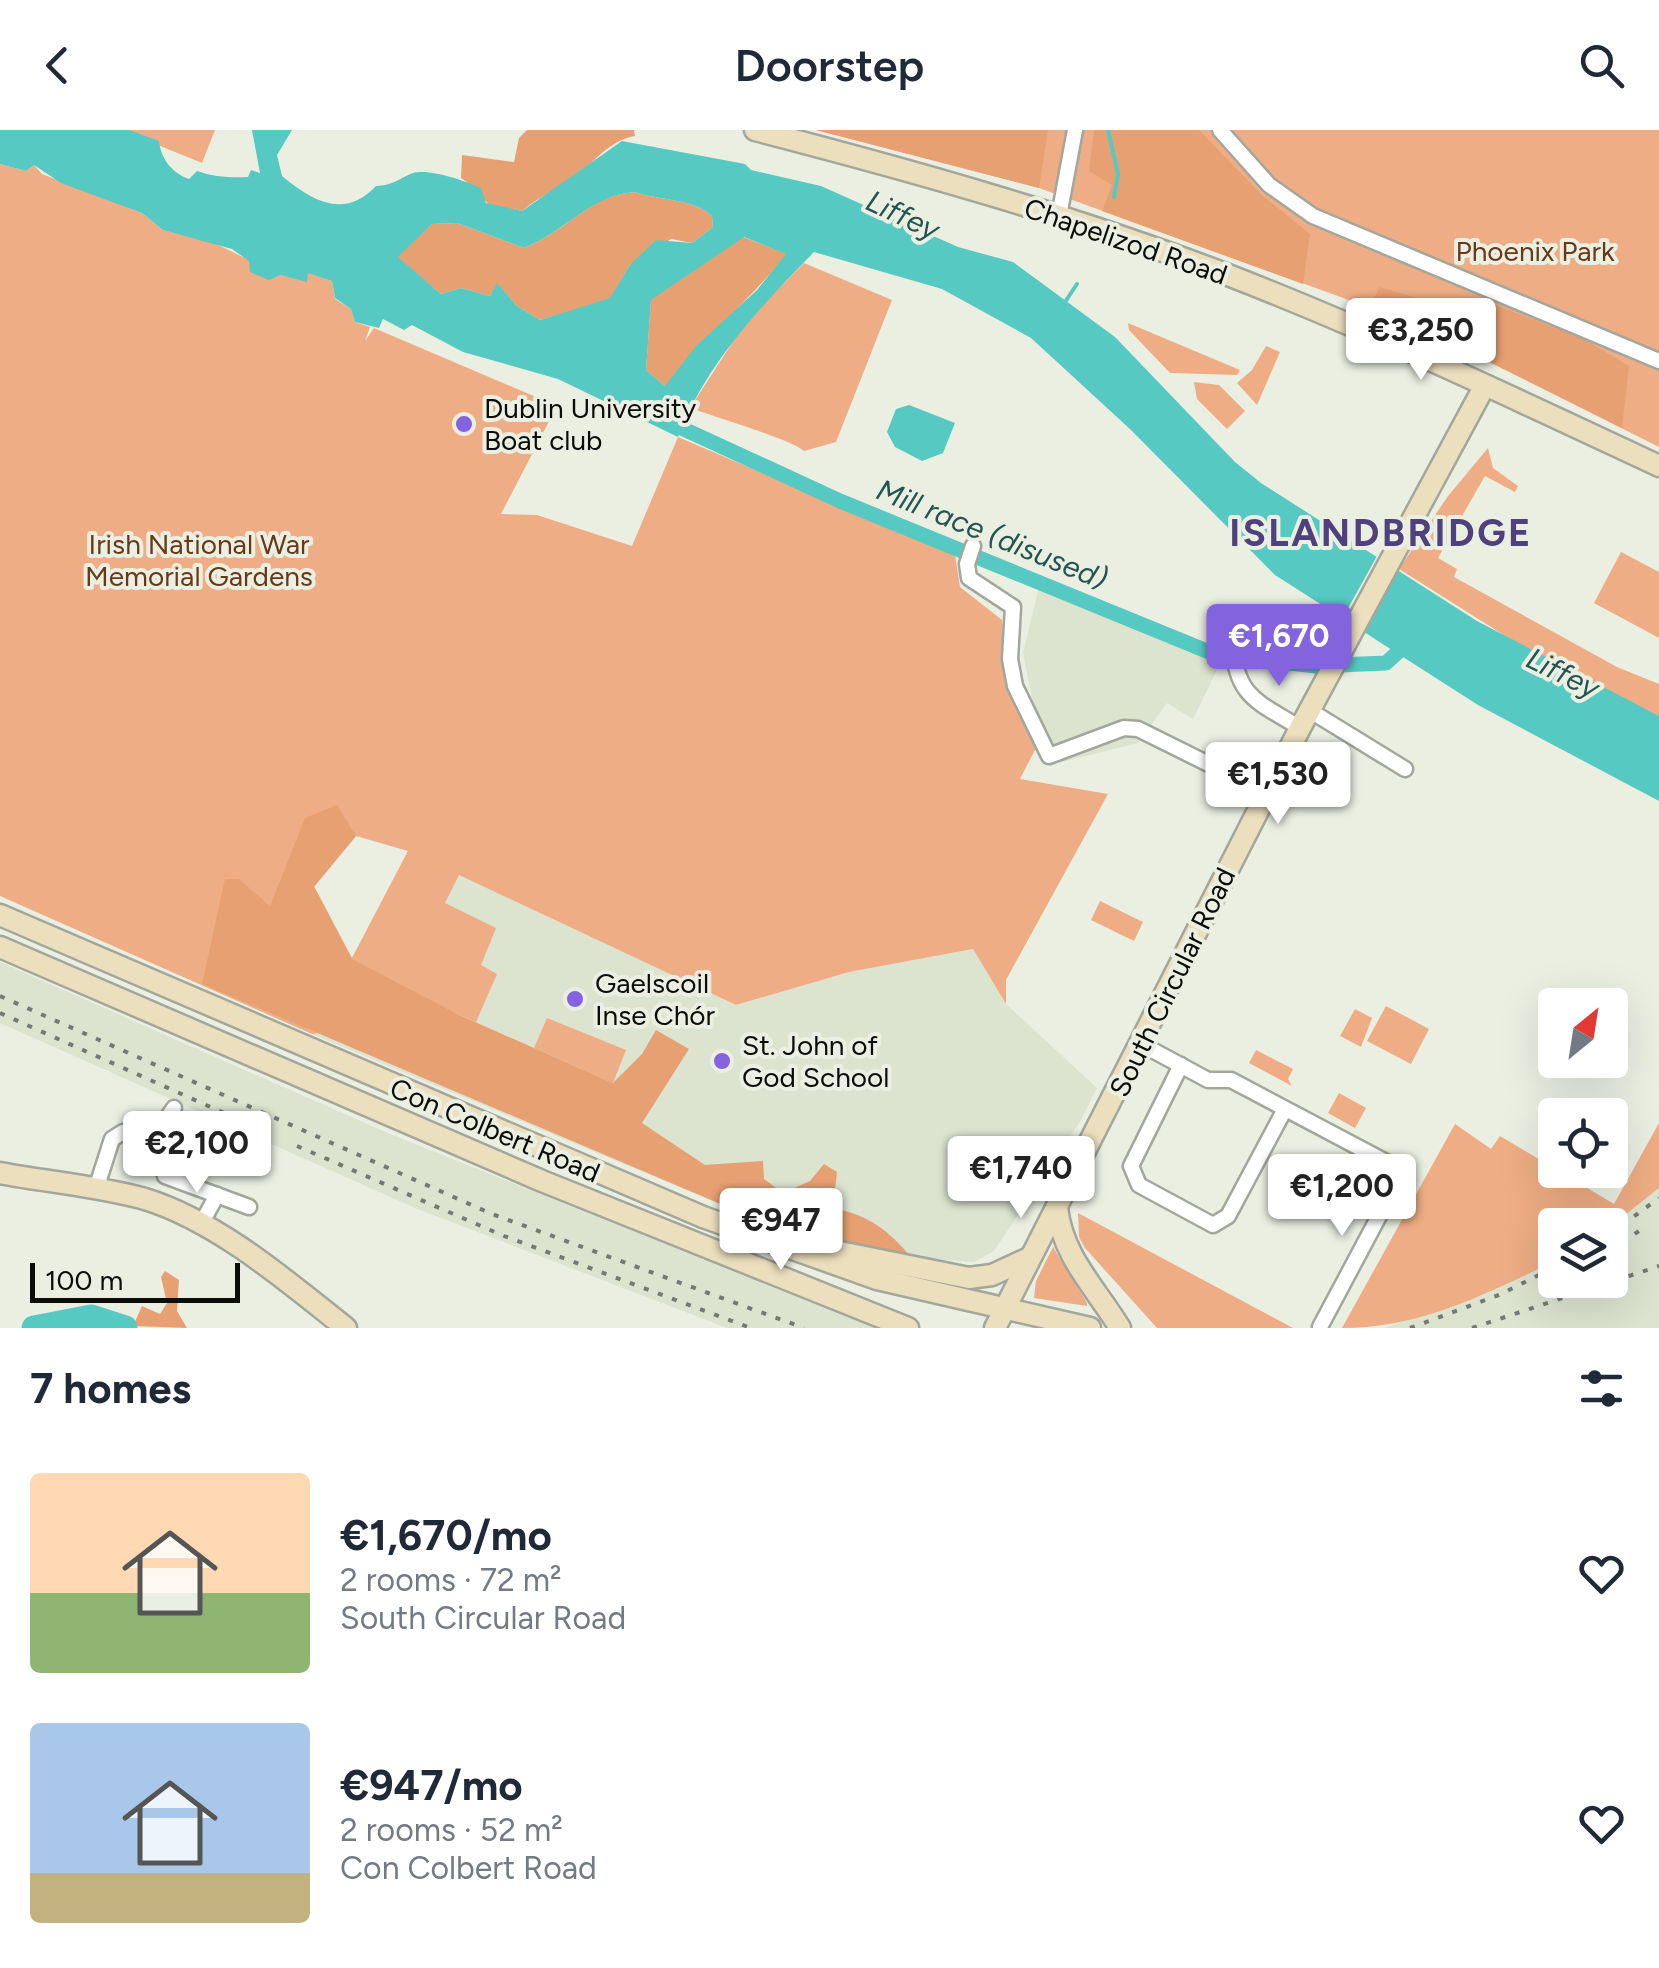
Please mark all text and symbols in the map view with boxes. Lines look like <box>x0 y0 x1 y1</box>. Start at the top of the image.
icon: back <box>30 38 85 93</box>
text: Doorstep <box>735 38 924 92</box>
icon: search <box>1574 38 1629 93</box>
water label: Liffey <box>860 182 947 249</box>
street label: Chapelizod Road <box>1020 190 1232 292</box>
park label: Phoenix Park <box>1456 234 1615 268</box>
pin: €3,250 <box>1340 298 1502 383</box>
text: €3,250 <box>1368 311 1474 349</box>
place label: Dublin University Boat club <box>484 391 697 457</box>
marker: Dublin University Boat club <box>453 413 475 435</box>
water label: Mill race (disused) <box>871 471 1113 597</box>
district label: ISLANDBRIDGE <box>1229 510 1533 556</box>
park label: Irish National War Memorial Gardens <box>85 527 313 593</box>
pin: €1,670 <box>1198 604 1360 689</box>
text: €1,670 <box>1228 617 1330 655</box>
water label: Liffey <box>1520 640 1607 707</box>
pin: €1,530 <box>1197 742 1359 827</box>
text: €1,530 <box>1227 755 1329 793</box>
street label: South Circular Road <box>1102 862 1242 1102</box>
place label: Gaelscoil Inse Chór <box>595 966 716 1032</box>
marker: Gaelscoil Inse Chór <box>564 988 586 1010</box>
north arrow <box>1538 988 1628 1078</box>
map controls <box>1538 988 1628 1298</box>
place label: St. John of God School <box>742 1028 889 1094</box>
marker: St. John of God School <box>711 1050 733 1072</box>
street label: Con Colbert Road <box>385 1070 605 1190</box>
button: locate <box>1538 1098 1628 1188</box>
pin: €2,100 <box>116 1111 278 1196</box>
text: €2,100 <box>145 1124 249 1162</box>
pin: €1,740 <box>940 1136 1102 1221</box>
text: €1,740 <box>970 1149 1072 1187</box>
pin: €1,200 <box>1261 1154 1423 1239</box>
text: €1,200 <box>1290 1167 1394 1205</box>
pin: €947 <box>722 1188 840 1273</box>
text: €947 <box>742 1201 820 1239</box>
button: layers <box>1538 1208 1628 1298</box>
scale bar <box>30 1258 240 1302</box>
text: 100 m <box>45 1263 123 1297</box>
icon: filters <box>1574 1361 1629 1416</box>
text: 7 homes <box>30 1363 191 1414</box>
text: €1,670/mo <box>340 1510 552 1561</box>
icon: home <box>110 1513 230 1633</box>
icon: heart <box>1574 1546 1629 1601</box>
text: 2 rooms · 72 m² <box>340 1561 562 1599</box>
text: South Circular Road <box>340 1599 626 1637</box>
text: €947/mo <box>340 1760 523 1811</box>
icon: home <box>110 1763 230 1883</box>
icon: heart <box>1574 1796 1629 1851</box>
text: 2 rooms · 52 m² <box>340 1811 563 1849</box>
text: Con Colbert Road <box>340 1849 597 1887</box>

